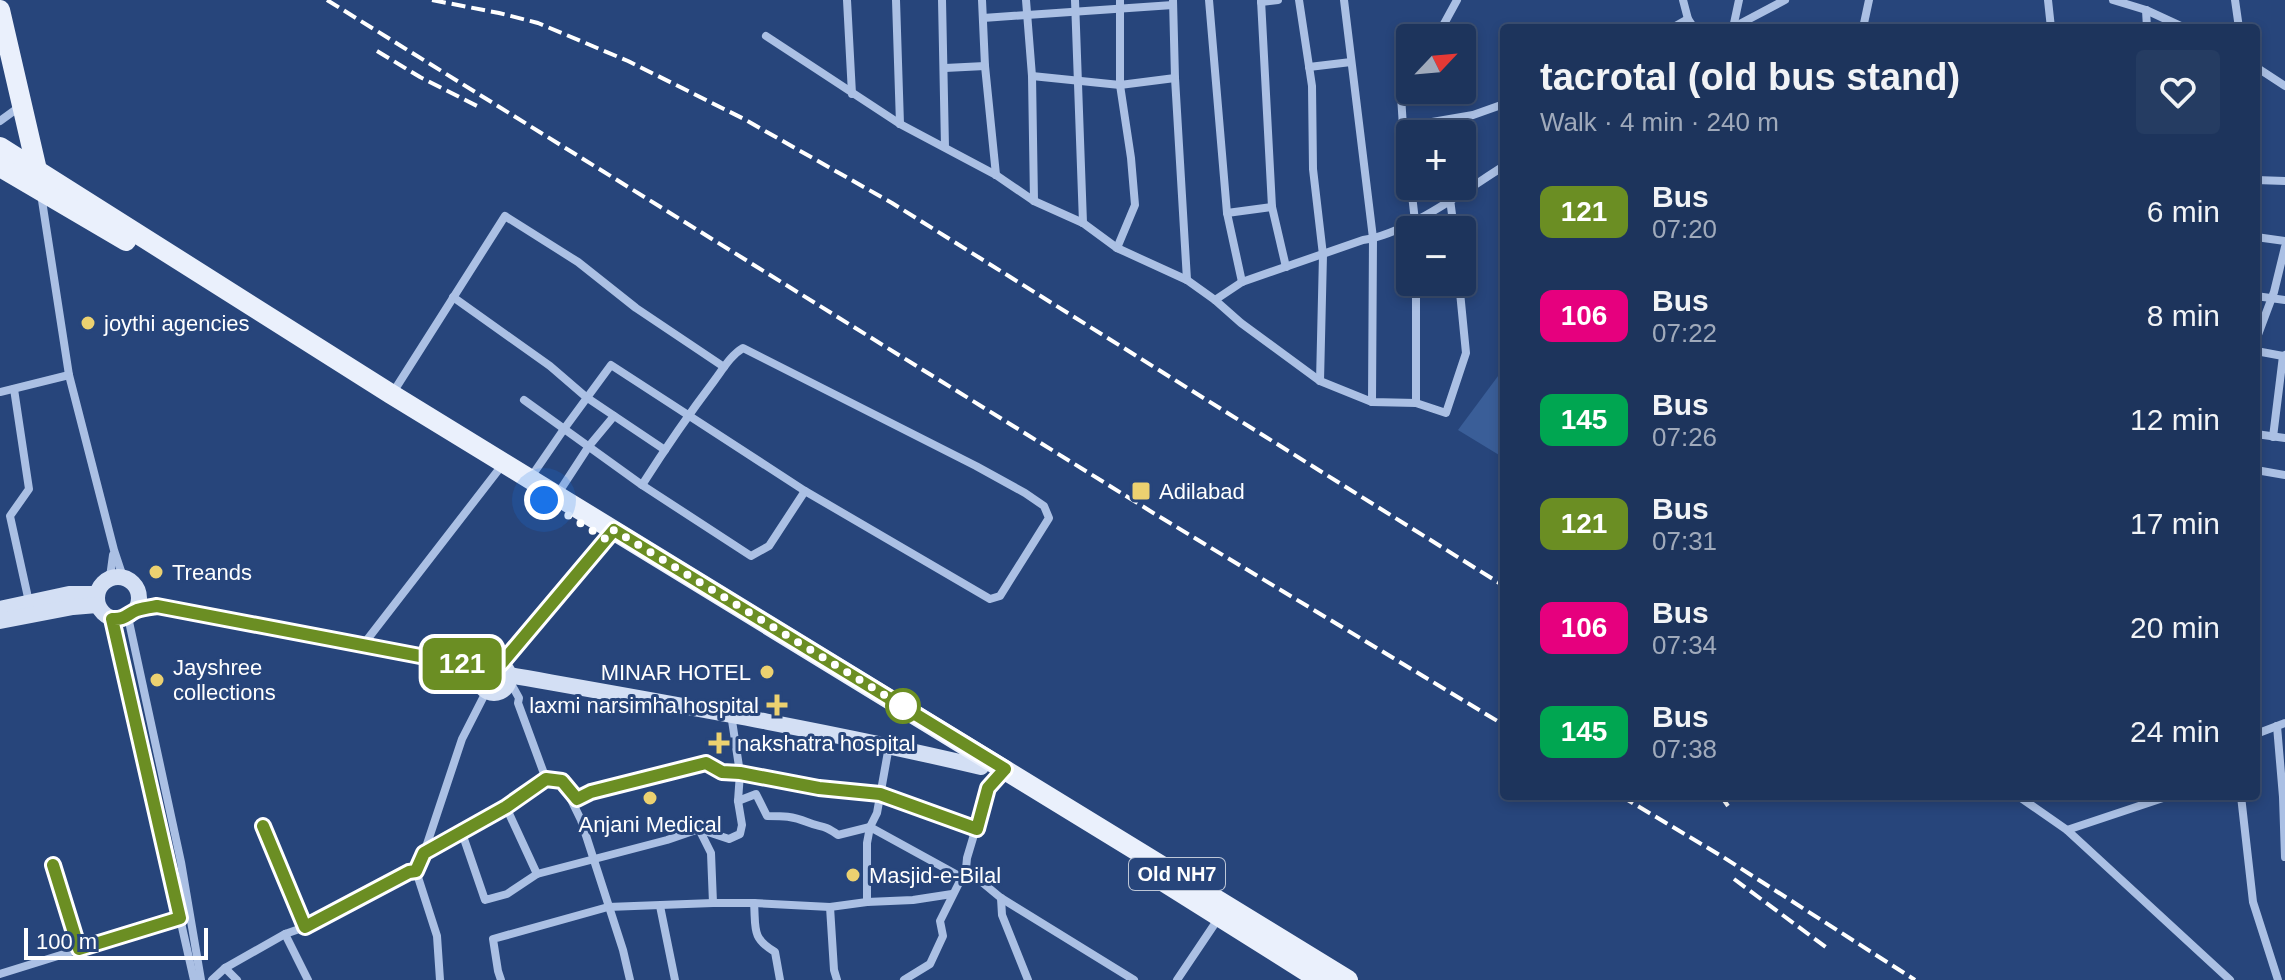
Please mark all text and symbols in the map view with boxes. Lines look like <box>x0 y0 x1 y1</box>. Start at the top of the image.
north arrow <box>1396 24 1476 104</box>
map controls <box>1396 24 1476 296</box>
button: heart <box>2136 50 2220 134</box>
text: tacrotal (old bus stand) <box>1540 56 1960 98</box>
text: Walk · 4 min · 240 m <box>1540 107 1779 137</box>
button: + <box>1396 120 1476 200</box>
text: Bus <box>1652 180 1709 213</box>
text: 6 min <box>2147 195 2220 228</box>
text: 121 <box>1561 196 1607 227</box>
text: 07:20 <box>1652 214 1717 244</box>
button: − <box>1396 216 1476 296</box>
text: Bus <box>1652 284 1709 317</box>
text: 8 min <box>2147 299 2220 332</box>
text: 106 <box>1561 300 1607 331</box>
place label: joythi agencies <box>103 311 250 336</box>
marker: joythi agencies <box>79 314 97 332</box>
text: 07:22 <box>1652 318 1717 348</box>
text: Bus <box>1652 388 1709 421</box>
text: 12 min <box>2130 403 2220 436</box>
text: 145 <box>1561 404 1607 435</box>
text: 07:26 <box>1652 422 1717 452</box>
place label: Adilabad <box>1159 479 1245 504</box>
your location <box>524 480 564 520</box>
marker: Adilabad <box>1130 480 1152 502</box>
text: Bus <box>1652 492 1709 525</box>
text: 17 min <box>2130 507 2220 540</box>
text: 121 <box>1561 508 1607 539</box>
text: 07:31 <box>1652 526 1717 556</box>
place label: Treands <box>172 560 252 585</box>
marker: Treands <box>147 563 165 581</box>
text: Bus <box>1652 596 1709 629</box>
text: 20 min <box>2130 611 2220 644</box>
text: 106 <box>1561 612 1607 643</box>
text: 07:34 <box>1652 630 1717 660</box>
line badge: 121 <box>416 638 508 690</box>
text: 121 <box>439 648 485 679</box>
place label: Jayshree collections <box>173 655 276 705</box>
place label: MINAR HOTEL <box>601 660 751 685</box>
marker: MINAR HOTEL <box>758 663 776 681</box>
marker: Jayshree collections <box>148 671 166 689</box>
unlabelled marker <box>886 689 920 723</box>
place label: laxmi narsimha hospital <box>529 693 759 718</box>
marker: laxmi narsimha hospital <box>766 694 788 716</box>
text: Bus <box>1652 700 1709 733</box>
text: 24 min <box>2130 715 2220 748</box>
text: 145 <box>1561 716 1607 747</box>
place label: nakshatra hospital <box>737 731 916 756</box>
marker: nakshatra hospital <box>708 732 730 754</box>
text: 07:38 <box>1652 734 1717 764</box>
marker: Anjani Medical <box>641 789 659 807</box>
place label: Anjani Medical <box>578 812 722 837</box>
road number: Old NH7 <box>1129 858 1225 890</box>
place label: Masjid-e-Bilal <box>869 863 1001 888</box>
marker: Masjid-e-Bilal <box>844 866 862 884</box>
scale bar <box>24 924 208 960</box>
text: 100 m <box>36 929 97 954</box>

